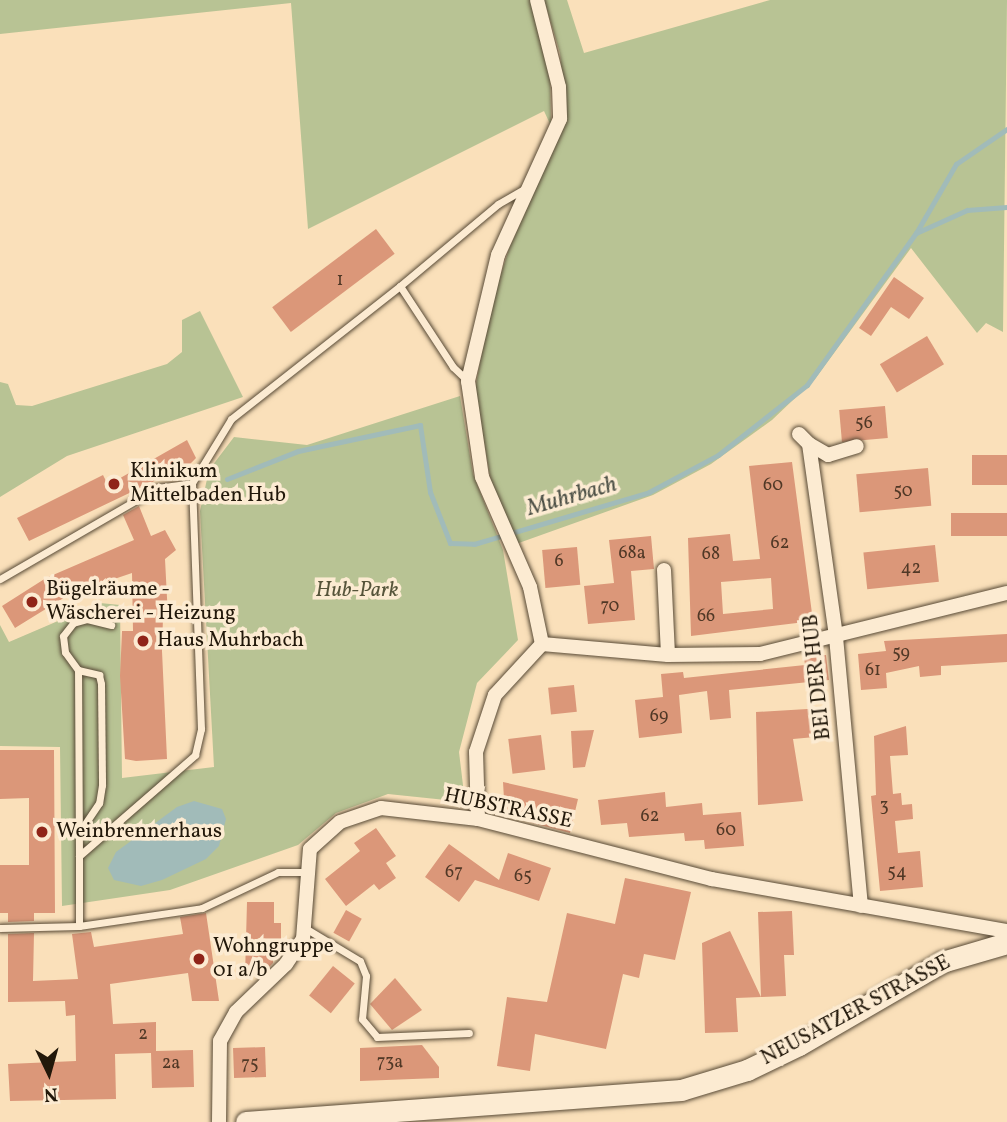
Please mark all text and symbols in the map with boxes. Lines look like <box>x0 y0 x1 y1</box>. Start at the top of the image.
house number: 1 <box>337 270 343 292</box>
house number: 56 <box>855 413 873 435</box>
place label: Klinikum Mittelbaden Hub <box>130 459 286 509</box>
water label: Muhrbach <box>524 471 620 523</box>
marker: Klinikum Mittelbaden Hub <box>104 474 124 494</box>
house number: 60 <box>763 475 783 497</box>
house number: 50 <box>893 481 913 503</box>
house number: 62 <box>771 533 789 555</box>
house number: 68a <box>618 543 646 565</box>
house number: 68 <box>702 544 720 566</box>
house number: 6 <box>554 551 564 573</box>
house number: 42 <box>901 558 921 580</box>
place label: Bügelräume - Wäscherei - Heizung <box>46 577 237 627</box>
park label: Hub-Park <box>315 578 399 604</box>
marker: Bügelräume - Wäscherei - Heizung <box>24 594 40 610</box>
house number: 70 <box>601 596 619 618</box>
house number: 66 <box>697 606 715 628</box>
street label: BEI DER HUB <box>799 613 837 741</box>
place label: Haus Muhrbach <box>157 628 304 654</box>
marker: Haus Muhrbach <box>135 633 151 649</box>
house number: 59 <box>892 643 910 665</box>
house number: 61 <box>865 660 881 682</box>
house number: 69 <box>650 706 668 728</box>
street label: HUBSTRASSE <box>442 783 574 835</box>
house number: 3 <box>879 796 889 818</box>
house number: 62 <box>641 806 659 828</box>
place label: Weinbrennerhaus <box>56 819 222 845</box>
house number: 60 <box>716 820 736 842</box>
marker: Weinbrennerhaus <box>34 824 50 840</box>
house number: 67 <box>445 862 463 884</box>
house number: 54 <box>887 862 907 884</box>
house number: 65 <box>514 866 532 888</box>
place label: Wohngruppe 01 a/b <box>213 934 334 984</box>
street label: NEUSATZER STRASSE <box>757 950 955 1072</box>
marker: Wohngruppe 01 a/b <box>191 951 207 967</box>
house number: 2 <box>138 1024 148 1046</box>
north arrow <box>14 1038 84 1108</box>
house number: 73a <box>377 1052 403 1074</box>
house number: 2a <box>162 1053 180 1075</box>
house number: 75 <box>241 1054 259 1076</box>
text: N <box>43 1080 59 1107</box>

